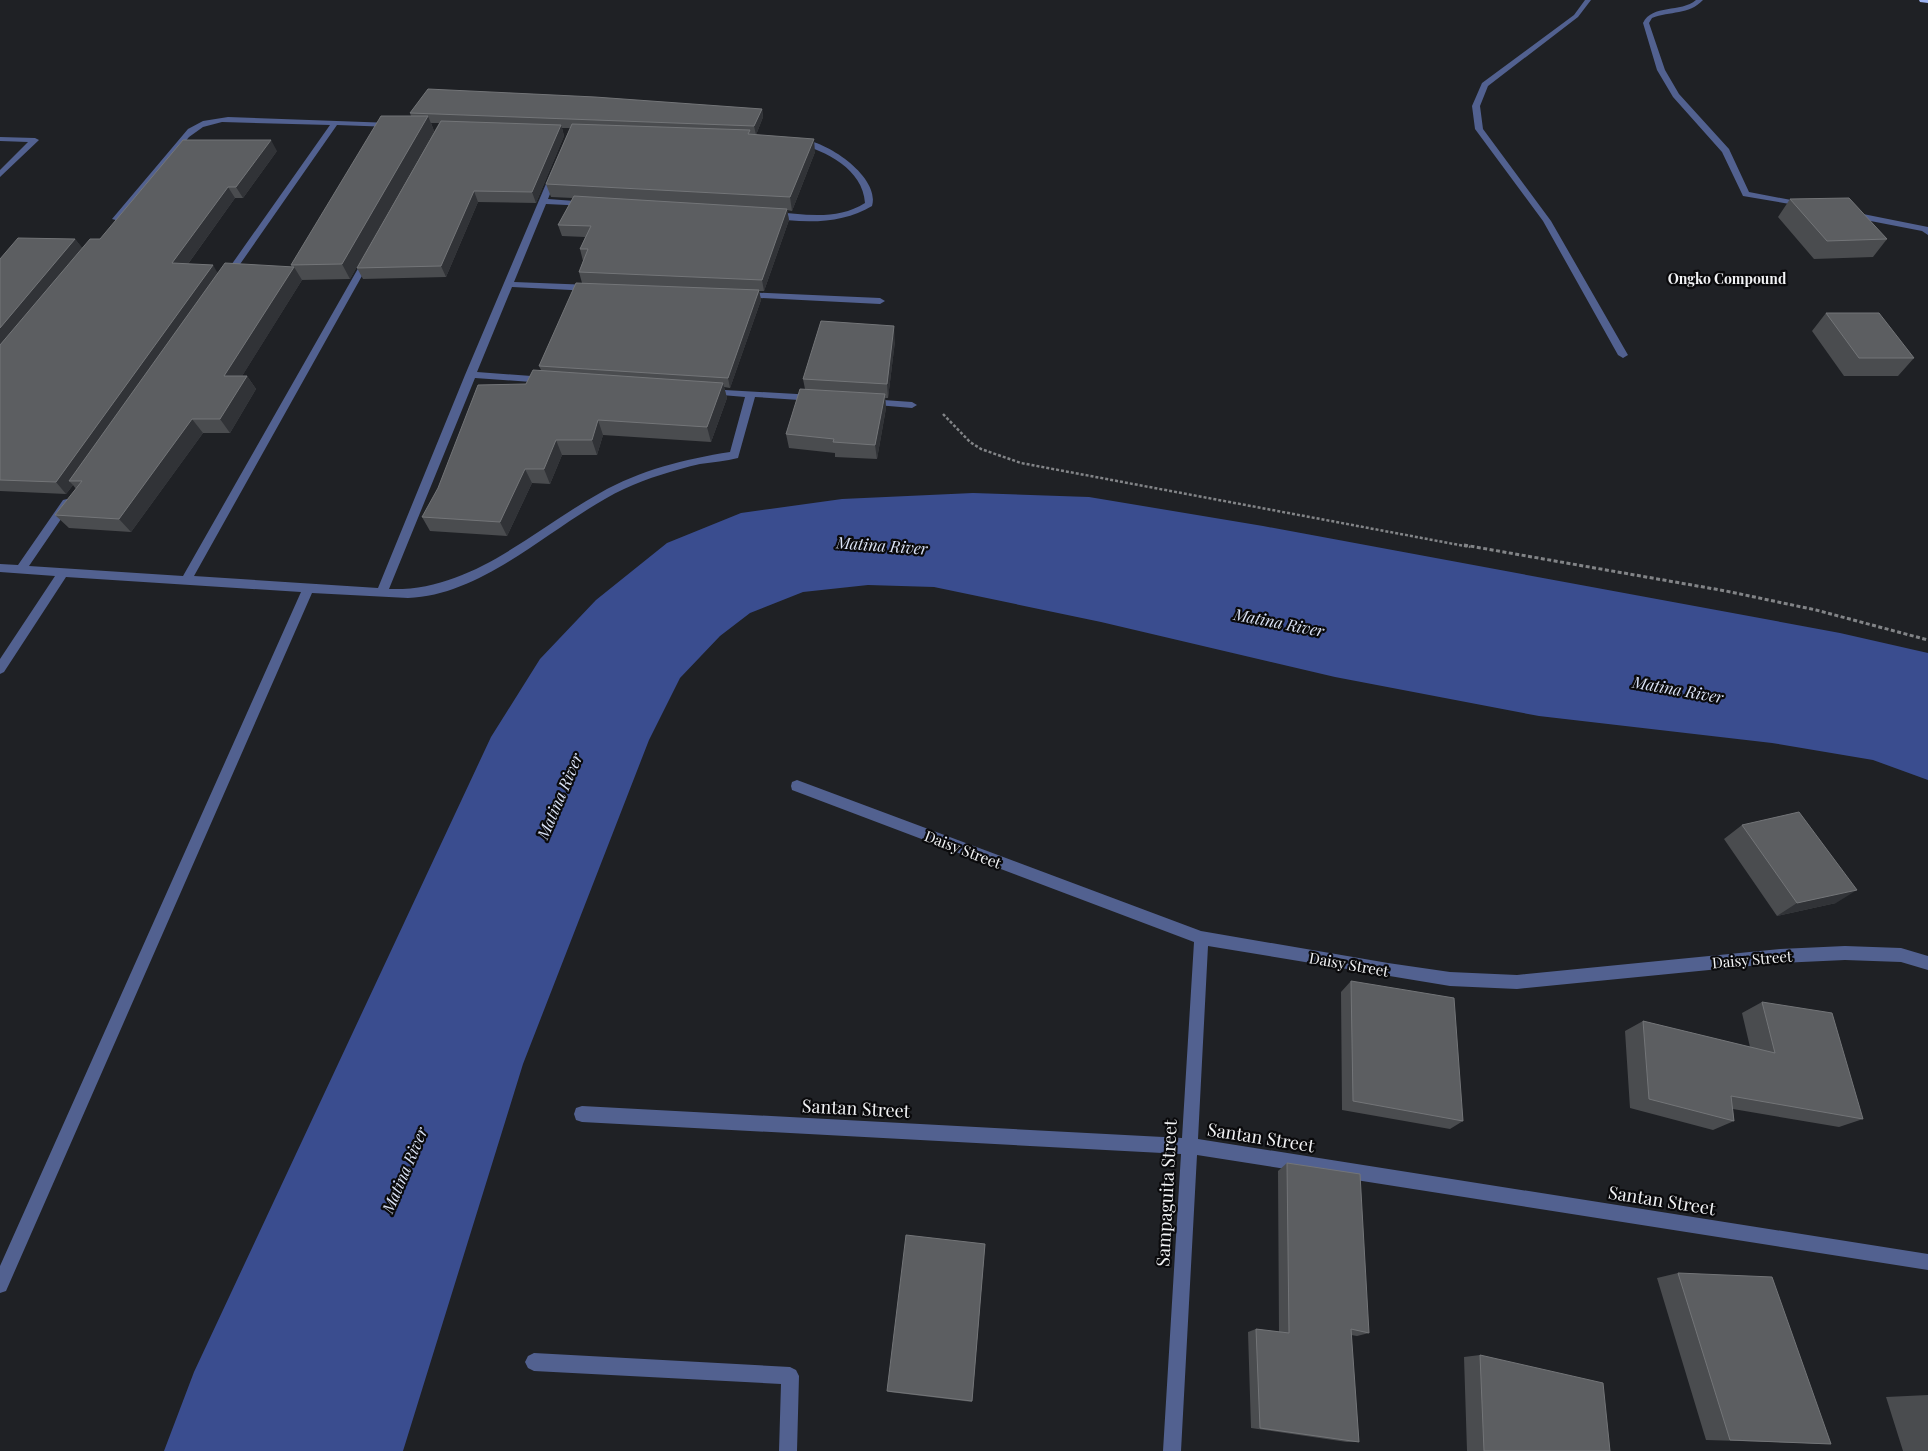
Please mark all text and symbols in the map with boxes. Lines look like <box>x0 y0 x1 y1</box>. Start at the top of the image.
district label: Ongko Compound <box>1668 269 1787 288</box>
water label: Matina River <box>835 531 929 559</box>
water label: Matina River <box>1231 603 1327 641</box>
water label: Matina River <box>1630 671 1726 707</box>
water label: Matina River <box>531 749 587 843</box>
street label: Daisy Street <box>922 825 1005 873</box>
street label: Daisy Street <box>1711 945 1794 972</box>
street label: Daisy Street <box>1308 947 1391 981</box>
street label: Santan Street <box>801 1093 911 1123</box>
street label: Santan Street <box>1206 1117 1317 1157</box>
street label: Sampaguita Street <box>1150 1118 1182 1267</box>
water label: Matina River <box>376 1123 432 1217</box>
street label: Santan Street <box>1607 1180 1718 1220</box>

